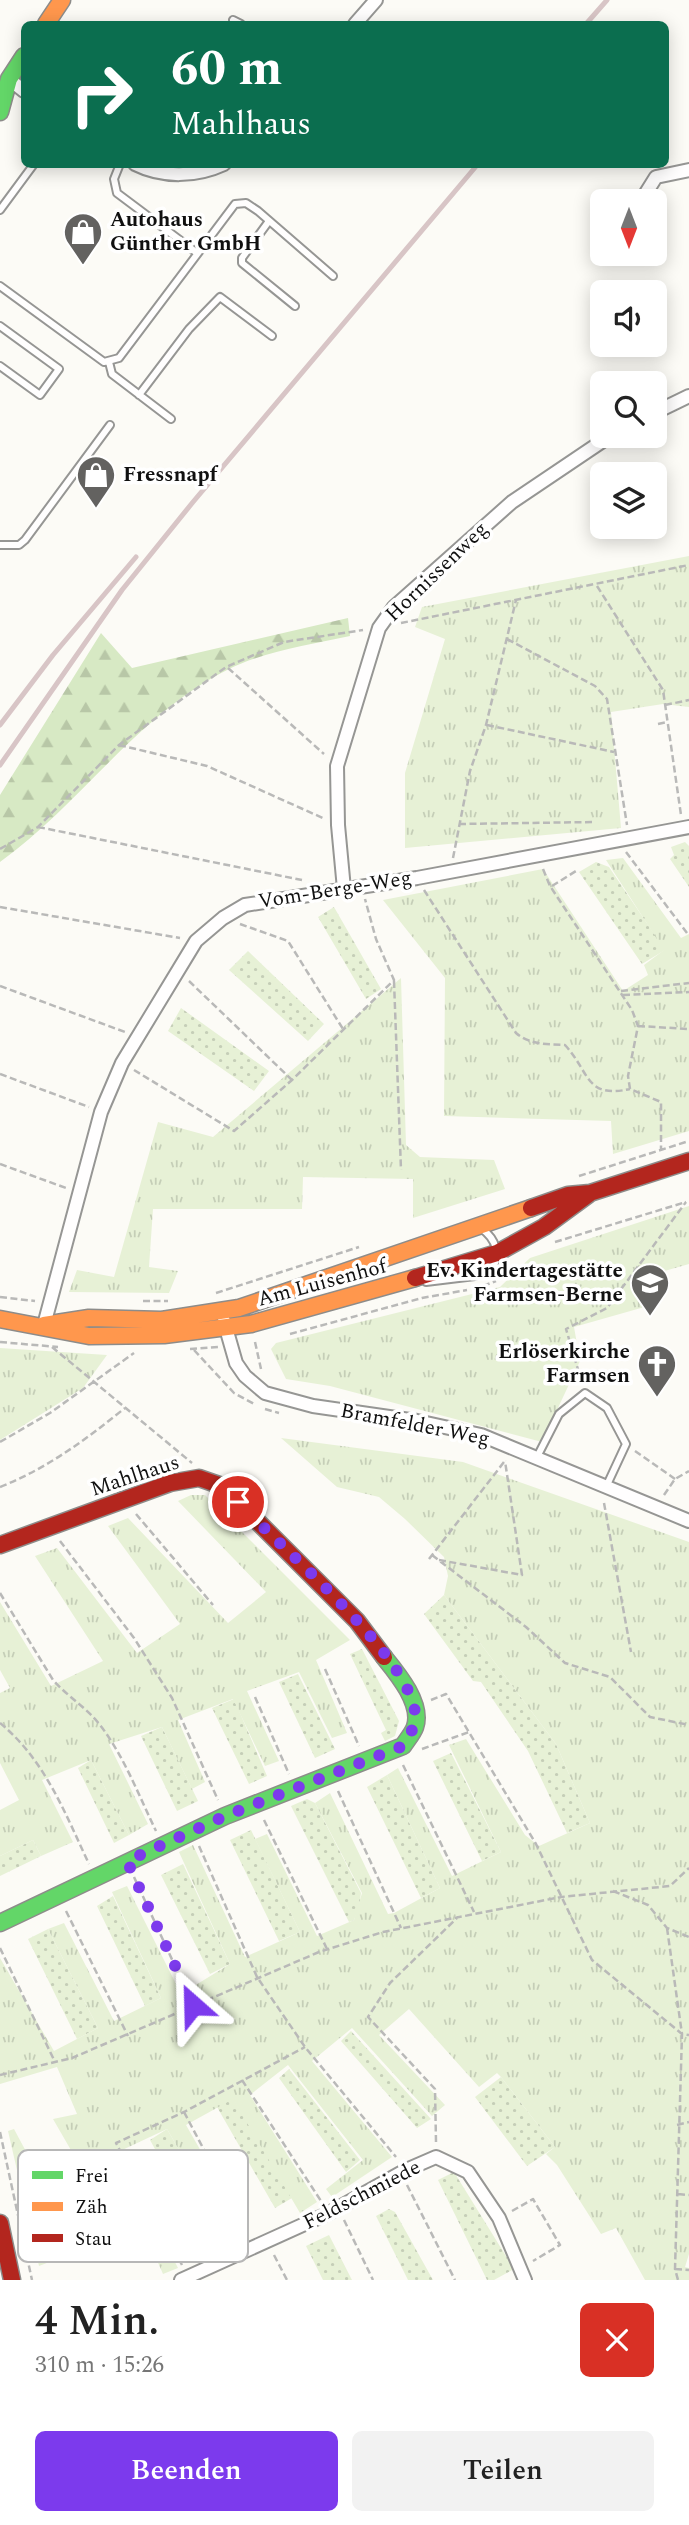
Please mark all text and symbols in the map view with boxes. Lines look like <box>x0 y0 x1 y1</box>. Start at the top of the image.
text: 60 m <box>171 32 282 107</box>
icon: right <box>56 49 147 140</box>
text: Mahlhaus <box>171 100 311 149</box>
north arrow <box>590 189 667 266</box>
map controls <box>590 189 667 539</box>
place label: Autohaus Günther GmbH <box>110 204 261 260</box>
shop icon: Autohaus Günther GmbH <box>62 211 104 266</box>
button: sound <box>590 280 667 357</box>
button: search <box>590 371 667 448</box>
shop icon: Fressnapf <box>75 454 117 509</box>
place label: Fressnapf <box>123 459 218 491</box>
button: layers <box>590 462 667 539</box>
street label: Hornissenweg <box>378 514 496 630</box>
street label: Vom-Berge-Weg <box>256 862 414 918</box>
street label: Am Luisenhof <box>254 1250 392 1316</box>
place label: Ev. Kindertagestätte Farmsen-Berne <box>426 1255 623 1311</box>
school or university icon: Ev. Kindertagestätte Farmsen-Berne <box>629 1262 671 1317</box>
place label: Erlöserkirche Farmsen <box>498 1336 630 1392</box>
church icon: Erlöserkirche Farmsen <box>636 1343 678 1398</box>
street label: Bramfelder Weg <box>338 1395 492 1455</box>
street label: Mahlhaus <box>86 1447 184 1505</box>
pin <box>208 1472 268 1532</box>
icon: arrive <box>219 1483 257 1521</box>
position arrow <box>156 1968 230 2042</box>
legend <box>18 2150 248 2262</box>
street label: Feldschmiede <box>298 2152 426 2238</box>
text: Frei <box>75 2162 109 2191</box>
text: Zäh <box>75 2193 108 2222</box>
text: Stau <box>75 2225 112 2254</box>
text: 4 Min. <box>35 2290 159 2353</box>
button: close <box>580 2303 654 2377</box>
text: 310 m · 15:26 <box>35 2348 164 2383</box>
button: Beenden <box>35 2431 338 2511</box>
button: Teilen <box>352 2431 654 2511</box>

